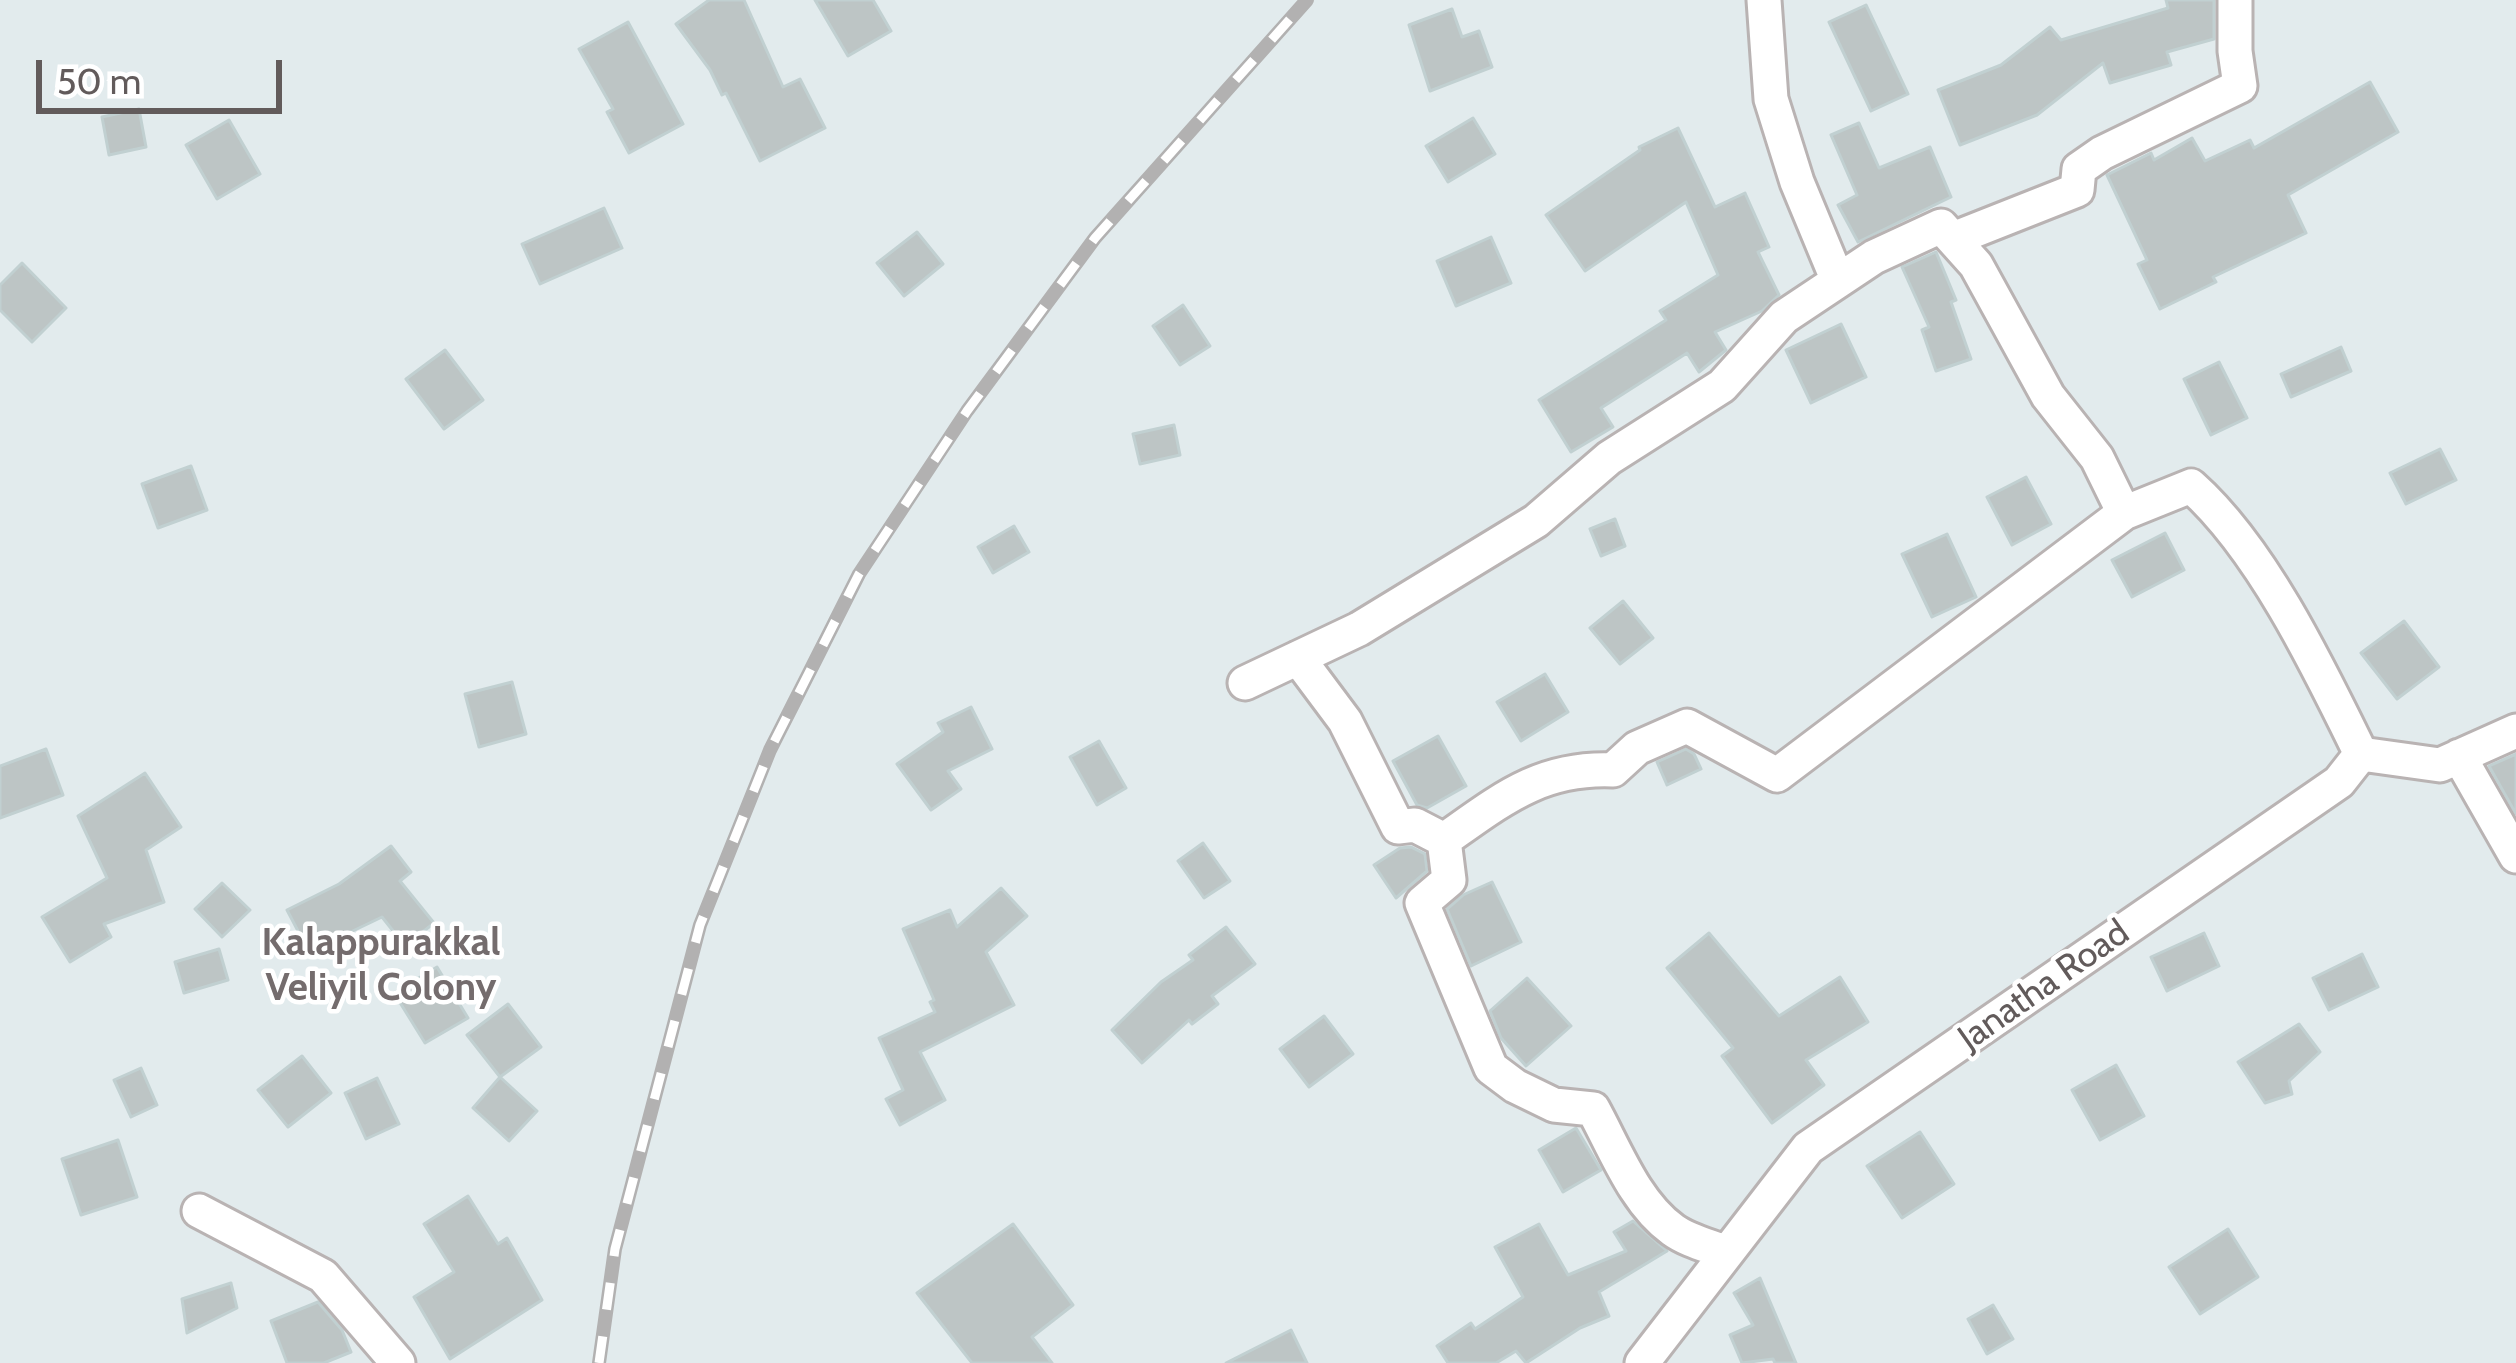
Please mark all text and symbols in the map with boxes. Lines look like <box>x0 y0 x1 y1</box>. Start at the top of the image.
scale bar <box>42 36 288 110</box>
text: 50 m <box>57 59 141 103</box>
street label: Janatha Road <box>1950 911 2138 1061</box>
district label: Kalappurakkal Veliyil Colony <box>262 921 500 1012</box>

